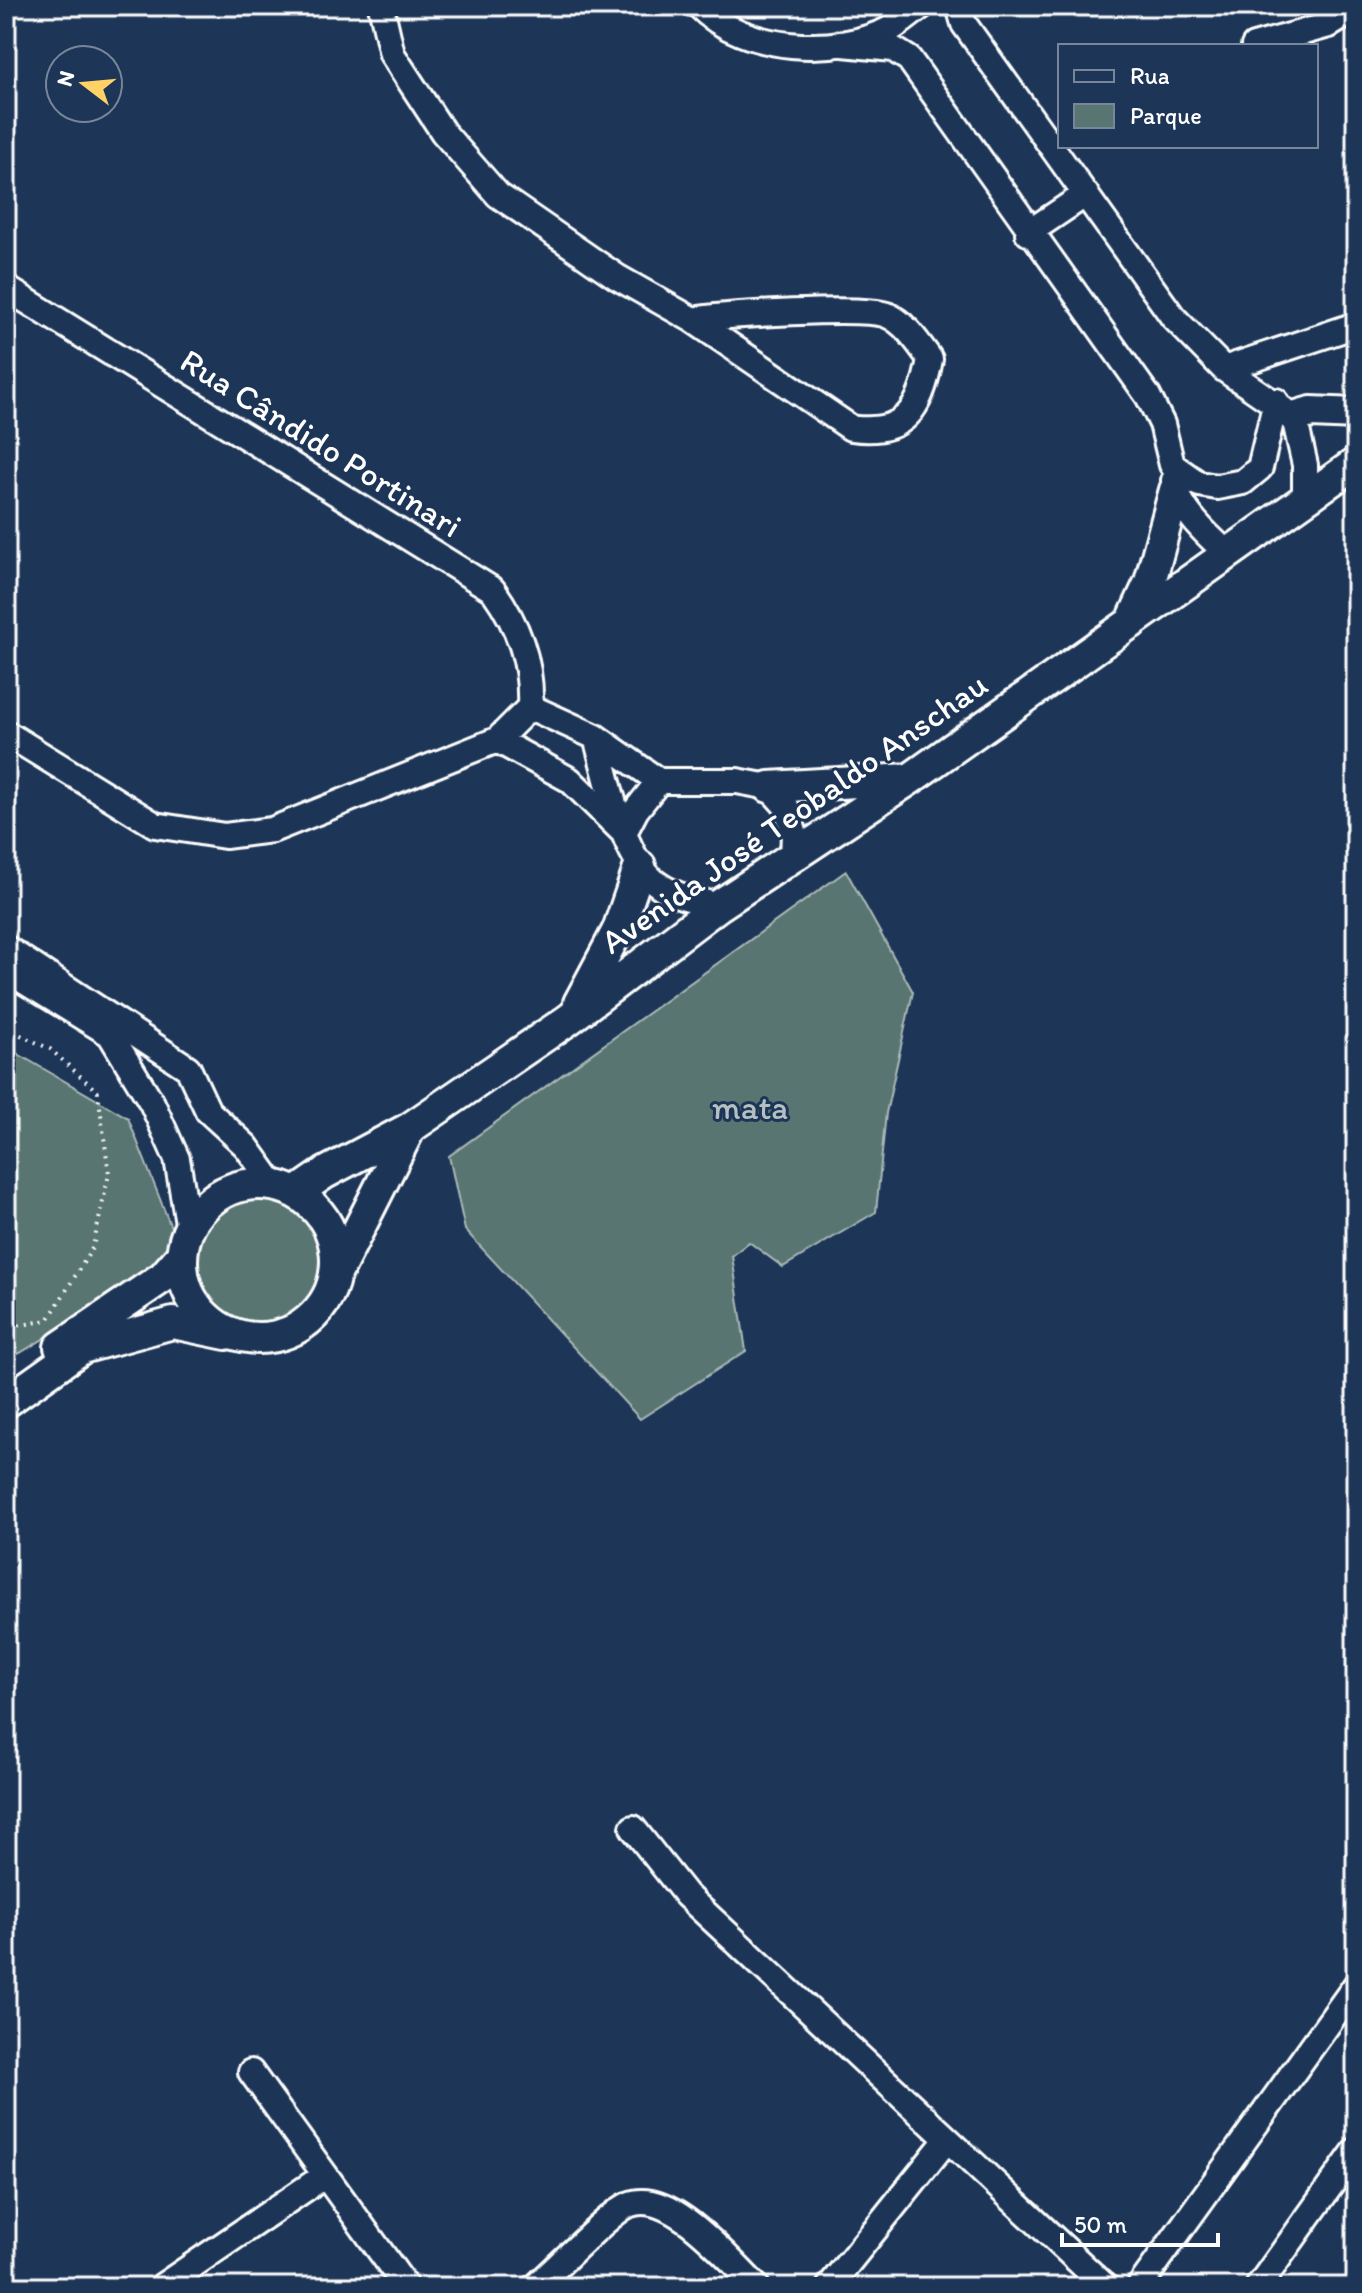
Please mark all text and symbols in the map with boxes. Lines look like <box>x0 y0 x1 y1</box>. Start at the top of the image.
north arrow <box>44 44 124 124</box>
legend <box>1058 44 1318 148</box>
text: Rua <box>1130 61 1170 90</box>
text: N <box>50 68 80 89</box>
text: Parque <box>1130 101 1202 130</box>
street label: Rua Cândido Portinari <box>173 340 469 546</box>
street label: Avenida José Teobaldo Anschau <box>593 664 995 962</box>
park label: mata <box>712 1087 788 1128</box>
scale bar <box>1062 2197 1218 2247</box>
text: 50 m <box>1074 2210 1127 2239</box>

